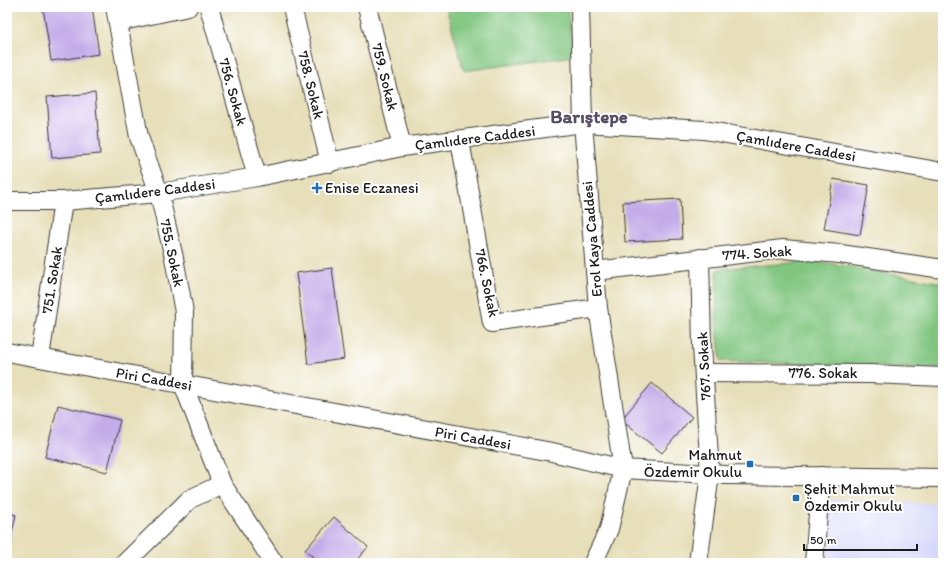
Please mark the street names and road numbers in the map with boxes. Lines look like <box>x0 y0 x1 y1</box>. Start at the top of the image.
street label: 759. Sokak <box>368 41 402 113</box>
street label: 758. Sokak <box>294 49 328 121</box>
street label: 756. Sokak <box>215 56 251 128</box>
street label: Çamlıdere Caddesi <box>414 122 536 154</box>
street label: Çamlıdere Caddesi <box>735 127 857 165</box>
street label: Çamlıdere Caddesi <box>94 175 216 207</box>
street label: Erol Kaya Caddesi <box>578 180 606 298</box>
street label: 755. Sokak <box>156 217 188 289</box>
street label: 774. Sokak <box>722 242 793 264</box>
street label: 751. Sokak <box>38 245 66 315</box>
street label: 766. Sokak <box>471 247 503 319</box>
street label: 767. Sokak <box>693 331 715 401</box>
street label: Piri Caddesi <box>115 363 193 395</box>
street label: 776. Sokak <box>789 364 858 382</box>
street label: Piri Caddesi <box>434 422 512 454</box>

